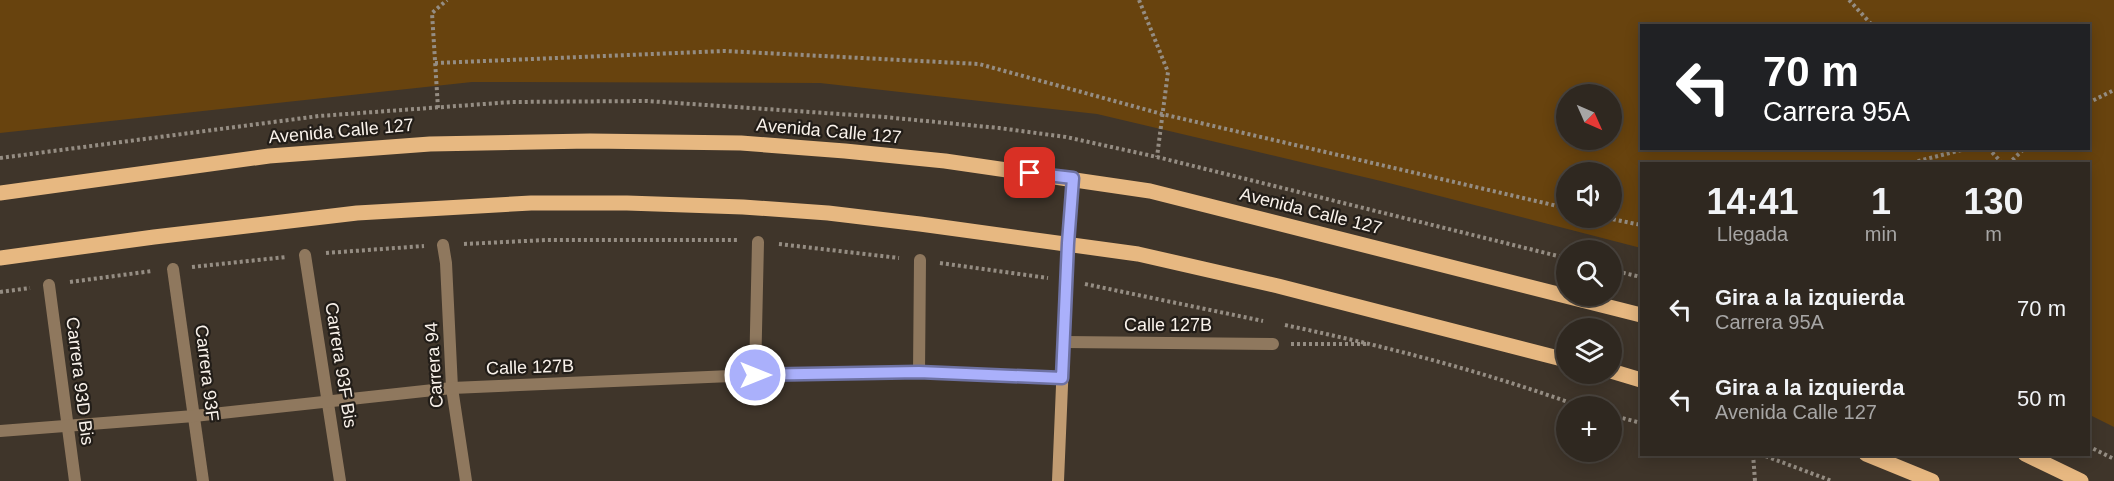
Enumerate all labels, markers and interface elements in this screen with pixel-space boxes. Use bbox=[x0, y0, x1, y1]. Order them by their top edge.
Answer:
icon: left bbox=[1664, 48, 1742, 126]
text: 70 m bbox=[1763, 48, 1859, 95]
north arrow bbox=[1556, 84, 1622, 150]
map controls bbox=[1556, 84, 1622, 462]
text: Carrera 95A bbox=[1763, 97, 1910, 127]
street label: Avenida Calle 127 bbox=[268, 115, 414, 147]
street label: Avenida Calle 127 bbox=[756, 115, 902, 147]
pin bbox=[1004, 147, 1055, 198]
icon: arrive bbox=[1013, 156, 1046, 189]
button: sound bbox=[1556, 162, 1622, 228]
text: 14:41 bbox=[1706, 181, 1798, 222]
text: 1 bbox=[1871, 181, 1891, 222]
text: 130 bbox=[1963, 181, 2024, 222]
street label: Avenida Calle 127 bbox=[1238, 184, 1384, 238]
text: Llegada bbox=[1717, 223, 1788, 245]
text: min bbox=[1865, 223, 1897, 245]
text: m bbox=[1985, 223, 2002, 245]
button: search bbox=[1556, 240, 1622, 306]
text: Gira a la izquierda bbox=[1715, 285, 1905, 310]
icon: left bbox=[1664, 293, 1697, 326]
text: 70 m bbox=[2017, 296, 2066, 321]
street label: Carrera 93F Bis bbox=[321, 301, 361, 429]
text: Carrera 95A bbox=[1715, 311, 1824, 333]
street label: Calle 127B bbox=[1124, 315, 1212, 335]
street label: Carrera 93D Bis bbox=[62, 316, 98, 446]
button: layers bbox=[1556, 318, 1622, 384]
street label: Carrera 94 bbox=[421, 321, 447, 409]
street label: Carrera 93F bbox=[191, 324, 223, 422]
position arrow bbox=[723, 343, 787, 407]
street label: Calle 127B bbox=[486, 355, 574, 379]
text: Gira a la izquierda bbox=[1715, 375, 1905, 400]
icon: left bbox=[1664, 383, 1697, 416]
text: 50 m bbox=[2017, 386, 2066, 411]
button: + bbox=[1556, 396, 1622, 462]
text: Avenida Calle 127 bbox=[1715, 401, 1877, 423]

